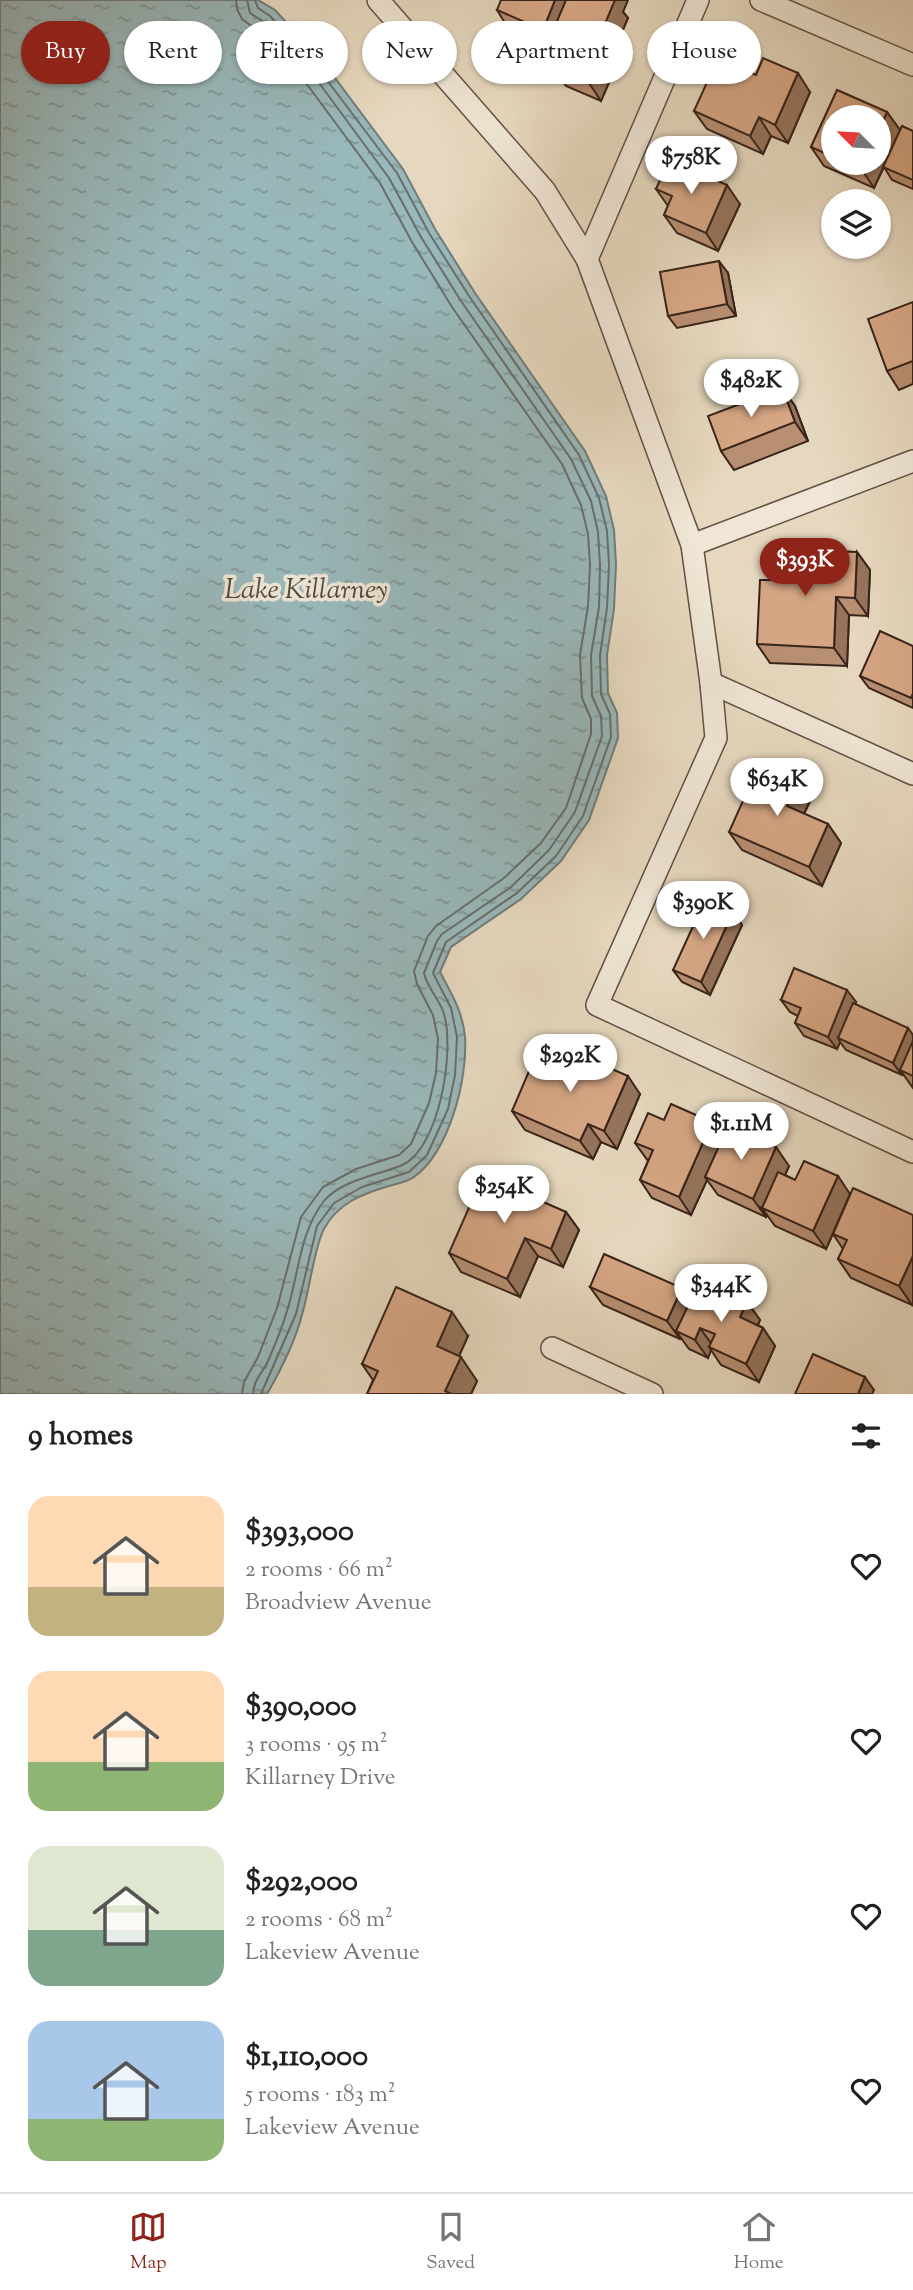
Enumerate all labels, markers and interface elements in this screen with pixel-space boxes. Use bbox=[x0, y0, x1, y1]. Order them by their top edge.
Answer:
chip: Buy bbox=[21, 21, 110, 84]
chip: Rent bbox=[124, 21, 222, 84]
chip: Filters bbox=[236, 21, 348, 84]
chip: New bbox=[362, 21, 457, 84]
chip: Apartment bbox=[471, 21, 633, 84]
chip: House bbox=[647, 21, 761, 84]
north arrow bbox=[821, 105, 891, 175]
map controls bbox=[821, 105, 891, 259]
pin: $758K bbox=[642, 136, 740, 196]
text: $758K bbox=[661, 142, 721, 175]
button: layers bbox=[821, 189, 891, 259]
pin: $482K bbox=[702, 360, 800, 419]
text: $482K bbox=[720, 365, 782, 398]
pin: $393K bbox=[756, 538, 854, 598]
text: $393K bbox=[776, 544, 834, 577]
water label: Lake Killarney bbox=[224, 571, 388, 611]
pin: $634K bbox=[728, 758, 826, 818]
text: $634K bbox=[746, 764, 808, 797]
pin: $390K bbox=[654, 881, 752, 941]
text: $390K bbox=[672, 887, 734, 920]
pin: $292K bbox=[521, 1034, 619, 1094]
text: $292K bbox=[539, 1040, 601, 1073]
pin: $1.11M bbox=[684, 1102, 798, 1162]
text: $1.11M bbox=[710, 1108, 772, 1141]
pin: $254K bbox=[455, 1166, 553, 1225]
text: $254K bbox=[474, 1171, 534, 1204]
pin: $344K bbox=[672, 1264, 770, 1324]
text: $344K bbox=[690, 1270, 752, 1303]
text: 9 homes bbox=[28, 1415, 133, 1458]
icon: filters bbox=[847, 1417, 885, 1455]
text: $393,000 bbox=[245, 1511, 354, 1554]
icon: home bbox=[84, 1524, 168, 1608]
icon: heart bbox=[847, 1547, 885, 1585]
text: 2 rooms · 66 m² bbox=[245, 1554, 393, 1587]
text: Broadview Avenue bbox=[245, 1587, 432, 1620]
text: $390,000 bbox=[245, 1686, 357, 1729]
icon: home bbox=[84, 1699, 168, 1783]
icon: heart bbox=[847, 1722, 885, 1760]
text: 3 rooms · 95 m² bbox=[245, 1729, 388, 1762]
text: Killarney Drive bbox=[245, 1762, 395, 1795]
text: $292,000 bbox=[245, 1861, 358, 1904]
icon: home bbox=[84, 1874, 168, 1958]
icon: heart bbox=[847, 1897, 885, 1935]
text: 2 rooms · 68 m² bbox=[245, 1904, 393, 1937]
text: Lakeview Avenue bbox=[245, 1937, 420, 1970]
text: $1,110,000 bbox=[245, 2036, 368, 2079]
icon: home bbox=[84, 2049, 168, 2133]
icon: heart bbox=[847, 2072, 885, 2110]
text: 5 rooms · 183 m² bbox=[245, 2079, 396, 2112]
text: Lakeview Avenue bbox=[245, 2112, 420, 2145]
tab: Map bbox=[129, 2208, 167, 2277]
tab: Saved bbox=[426, 2208, 475, 2277]
tab: Home bbox=[734, 2208, 784, 2277]

